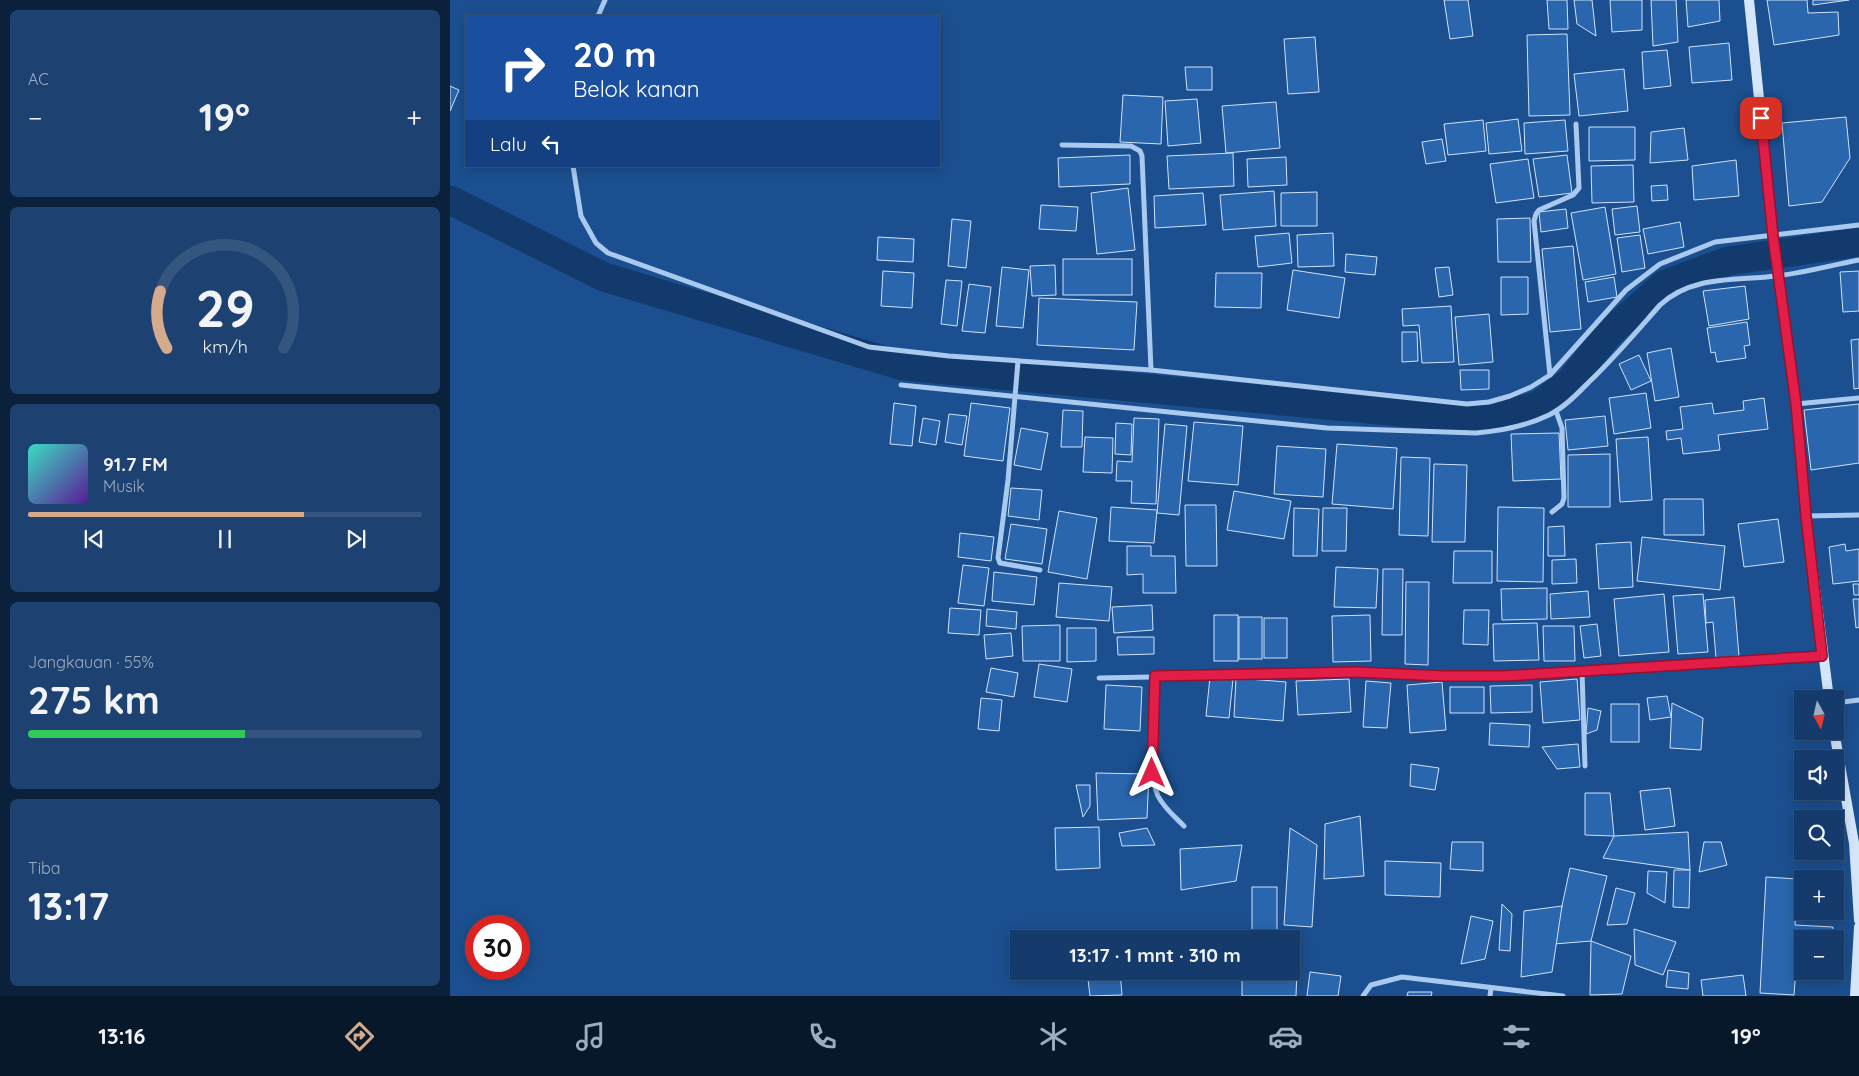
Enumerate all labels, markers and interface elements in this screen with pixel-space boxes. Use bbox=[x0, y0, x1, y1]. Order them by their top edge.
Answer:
text: 20 m bbox=[573, 32, 656, 76]
icon: right bbox=[490, 35, 555, 100]
text: AC bbox=[28, 69, 49, 89]
text: Belok kanan bbox=[573, 75, 699, 103]
text: 19° bbox=[199, 93, 250, 141]
pin bbox=[1740, 97, 1782, 139]
text: − bbox=[28, 100, 43, 135]
text: + bbox=[406, 100, 422, 135]
icon: arrive bbox=[1747, 104, 1775, 132]
icon: left bbox=[537, 130, 565, 158]
text: Lalu bbox=[490, 132, 527, 156]
text: 29 bbox=[195, 275, 255, 340]
text: km/h bbox=[202, 335, 248, 357]
text: 91.7 FM bbox=[103, 452, 168, 476]
text: Musik bbox=[103, 476, 145, 496]
icon: previous bbox=[80, 525, 108, 553]
icon: pause bbox=[211, 525, 239, 553]
icon: next bbox=[342, 525, 370, 553]
text: Jangkauan · 55% bbox=[28, 652, 154, 672]
text: 275 km bbox=[28, 676, 160, 724]
north arrow bbox=[1794, 690, 1844, 740]
map controls bbox=[1794, 690, 1844, 980]
position arrow bbox=[1125, 746, 1177, 798]
button: sound bbox=[1794, 750, 1844, 800]
button: search bbox=[1794, 810, 1844, 860]
text: Tiba bbox=[28, 858, 60, 878]
button: + bbox=[1794, 870, 1844, 920]
text: 13:17 bbox=[28, 882, 109, 930]
speed limit sign: 30 bbox=[465, 915, 530, 980]
button: − bbox=[1794, 930, 1844, 980]
text: 13:17 · 1 mnt · 310 m bbox=[1069, 943, 1241, 967]
icon: directions bbox=[342, 1019, 377, 1054]
icon: music bbox=[573, 1019, 608, 1054]
icon: phone bbox=[805, 1019, 840, 1054]
icon: climate bbox=[1036, 1019, 1071, 1054]
icon: car bbox=[1268, 1019, 1303, 1054]
icon: filters bbox=[1499, 1019, 1534, 1054]
text: 13:16 bbox=[98, 1022, 145, 1050]
text: 19° bbox=[1731, 1022, 1761, 1050]

